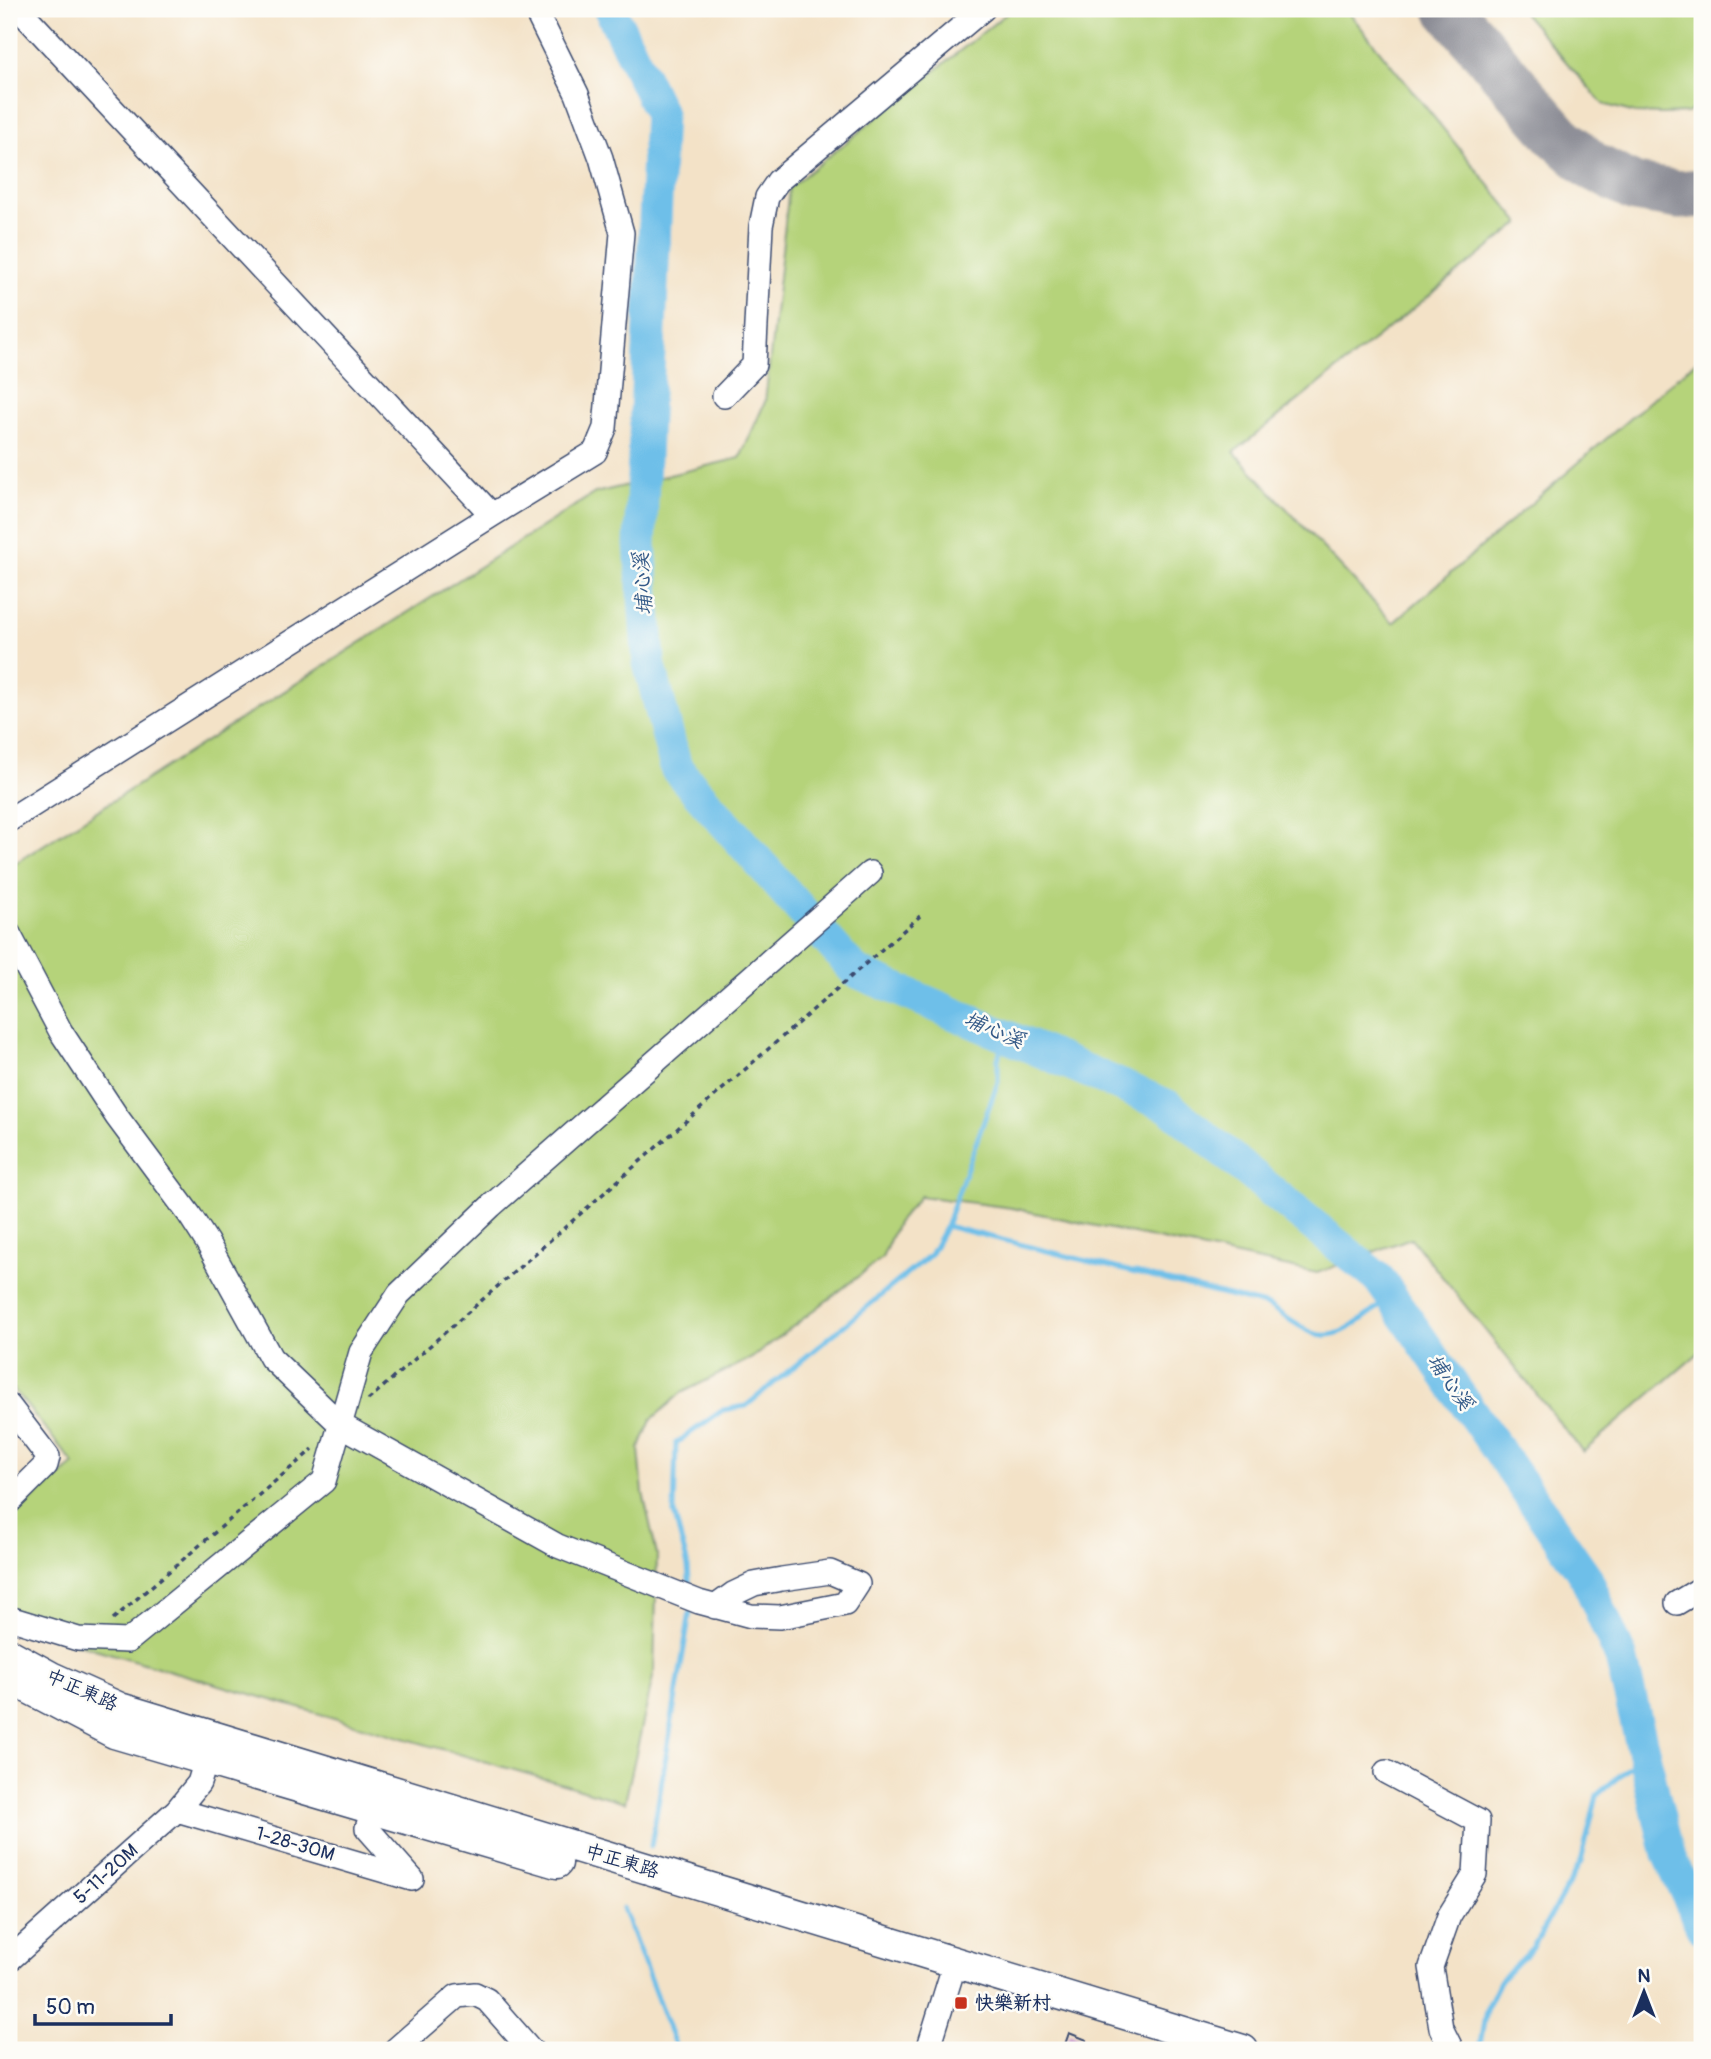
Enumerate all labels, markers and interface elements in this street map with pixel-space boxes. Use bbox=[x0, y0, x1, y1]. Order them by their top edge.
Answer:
water label: 埔心溪 bbox=[627, 551, 659, 616]
water label: 埔心溪 bbox=[960, 1005, 1029, 1055]
water label: 埔心溪 bbox=[1421, 1348, 1480, 1416]
street label: 中正東路 bbox=[42, 1664, 122, 1716]
street label: 1-28-30M bbox=[253, 1821, 337, 1867]
street label: 中正東路 bbox=[582, 1838, 662, 1884]
street label: 5-11-20M bbox=[69, 1839, 143, 1909]
north arrow bbox=[1610, 1958, 1680, 2028]
text: N bbox=[1638, 1964, 1651, 1988]
scale bar bbox=[35, 1982, 172, 2026]
place label: 快樂新村 bbox=[975, 1991, 1051, 2015]
text: 50 m bbox=[46, 1994, 95, 2021]
marker: 快樂新村 bbox=[953, 1995, 969, 2011]

